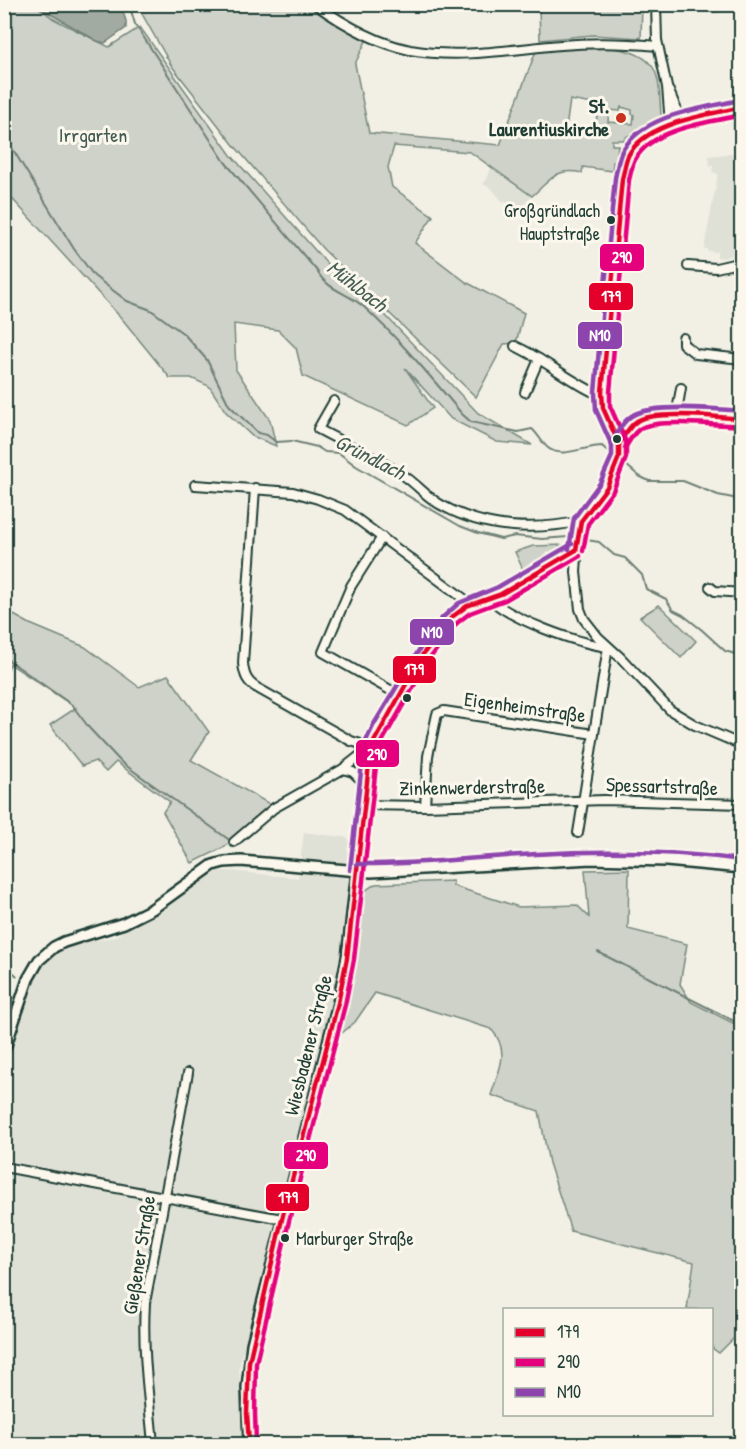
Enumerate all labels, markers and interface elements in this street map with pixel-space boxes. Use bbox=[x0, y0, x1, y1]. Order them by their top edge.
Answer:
place label: St. Laurentiuskirche bbox=[489, 92, 609, 142]
marker: St. Laurentiuskirche bbox=[614, 111, 628, 125]
park label: Irrgarten bbox=[59, 121, 127, 148]
place label: Großgründlach Hauptstraße bbox=[504, 198, 600, 246]
marker: Großgründlach Hauptstraße bbox=[605, 214, 617, 226]
line badge: 290 bbox=[599, 243, 645, 272]
text: 290 bbox=[612, 246, 632, 268]
water label: Mühlbach bbox=[321, 253, 394, 319]
line badge: 179 bbox=[588, 282, 634, 311]
text: 179 bbox=[601, 285, 621, 307]
line badge: N10 bbox=[577, 321, 623, 350]
text: N10 bbox=[589, 324, 611, 346]
water label: Gründlach bbox=[330, 427, 411, 487]
unlabelled marker bbox=[611, 433, 623, 445]
line badge: N10 bbox=[409, 618, 455, 646]
text: N10 bbox=[421, 621, 443, 643]
line badge: 179 bbox=[392, 655, 437, 684]
text: 179 bbox=[404, 658, 424, 680]
street label: Eigenheimstraße bbox=[463, 685, 588, 728]
unlabelled marker bbox=[401, 692, 413, 704]
line badge: 290 bbox=[355, 739, 400, 768]
text: 290 bbox=[367, 743, 387, 765]
street label: Spessartstraße bbox=[605, 770, 719, 801]
street label: Zinkenwerderstraße bbox=[399, 772, 545, 801]
street label: Wiesbadener Straße bbox=[277, 972, 338, 1118]
line badge: 290 bbox=[283, 1141, 329, 1170]
text: 290 bbox=[296, 1144, 316, 1166]
line badge: 179 bbox=[265, 1183, 310, 1212]
text: 179 bbox=[278, 1186, 298, 1208]
street label: Gießener Straße bbox=[116, 1194, 161, 1316]
place label: Marburger Straße bbox=[296, 1226, 414, 1251]
marker: Marburger Straße bbox=[279, 1232, 291, 1244]
legend bbox=[503, 1308, 713, 1416]
text: 179 bbox=[557, 1319, 579, 1344]
text: 290 bbox=[557, 1349, 580, 1374]
text: N10 bbox=[557, 1379, 581, 1404]

